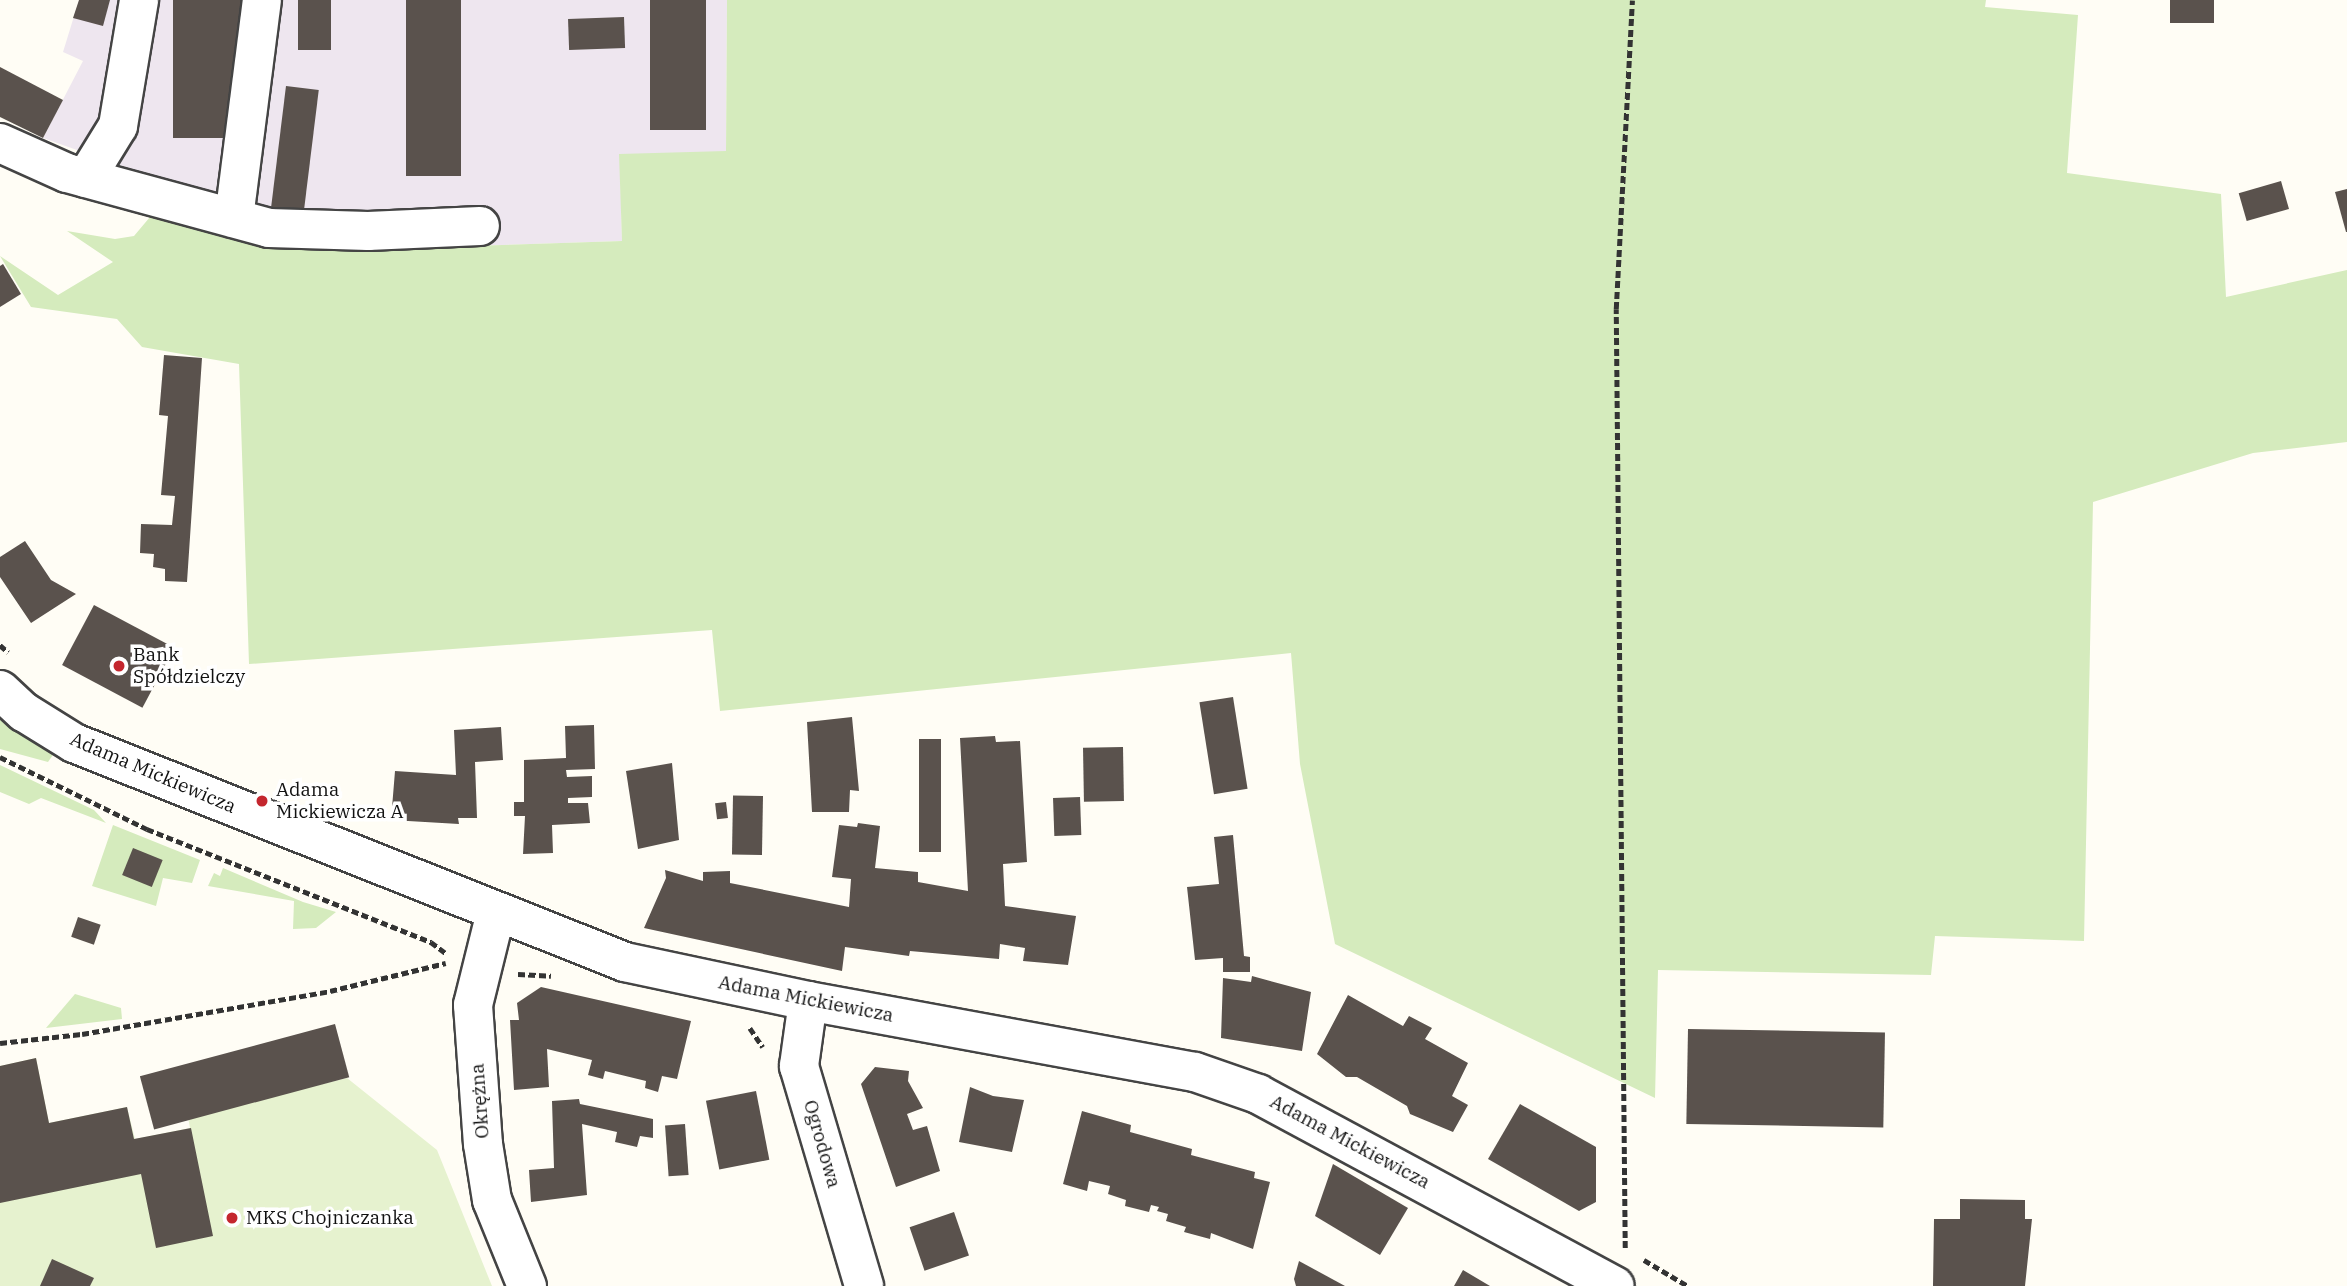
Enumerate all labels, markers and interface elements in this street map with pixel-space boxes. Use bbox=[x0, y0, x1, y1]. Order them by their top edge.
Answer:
place label: Bank Spółdzielczy bbox=[133, 644, 245, 688]
marker: Bank Spółdzielczy bbox=[111, 658, 127, 674]
street label: Adama Mickiewicza bbox=[67, 728, 239, 818]
place label: Adama Mickiewicza A bbox=[276, 779, 404, 823]
marker: Adama Mickiewicza A bbox=[254, 793, 270, 809]
street label: Adama Mickiewicza bbox=[716, 971, 896, 1027]
street label: Okrężna bbox=[466, 1063, 494, 1139]
street label: Adama Mickiewicza bbox=[1266, 1090, 1434, 1194]
street label: Ogrodowa bbox=[799, 1097, 845, 1191]
place label: MKS Chojniczanka bbox=[246, 1207, 414, 1229]
marker: MKS Chojniczanka bbox=[224, 1210, 240, 1226]

